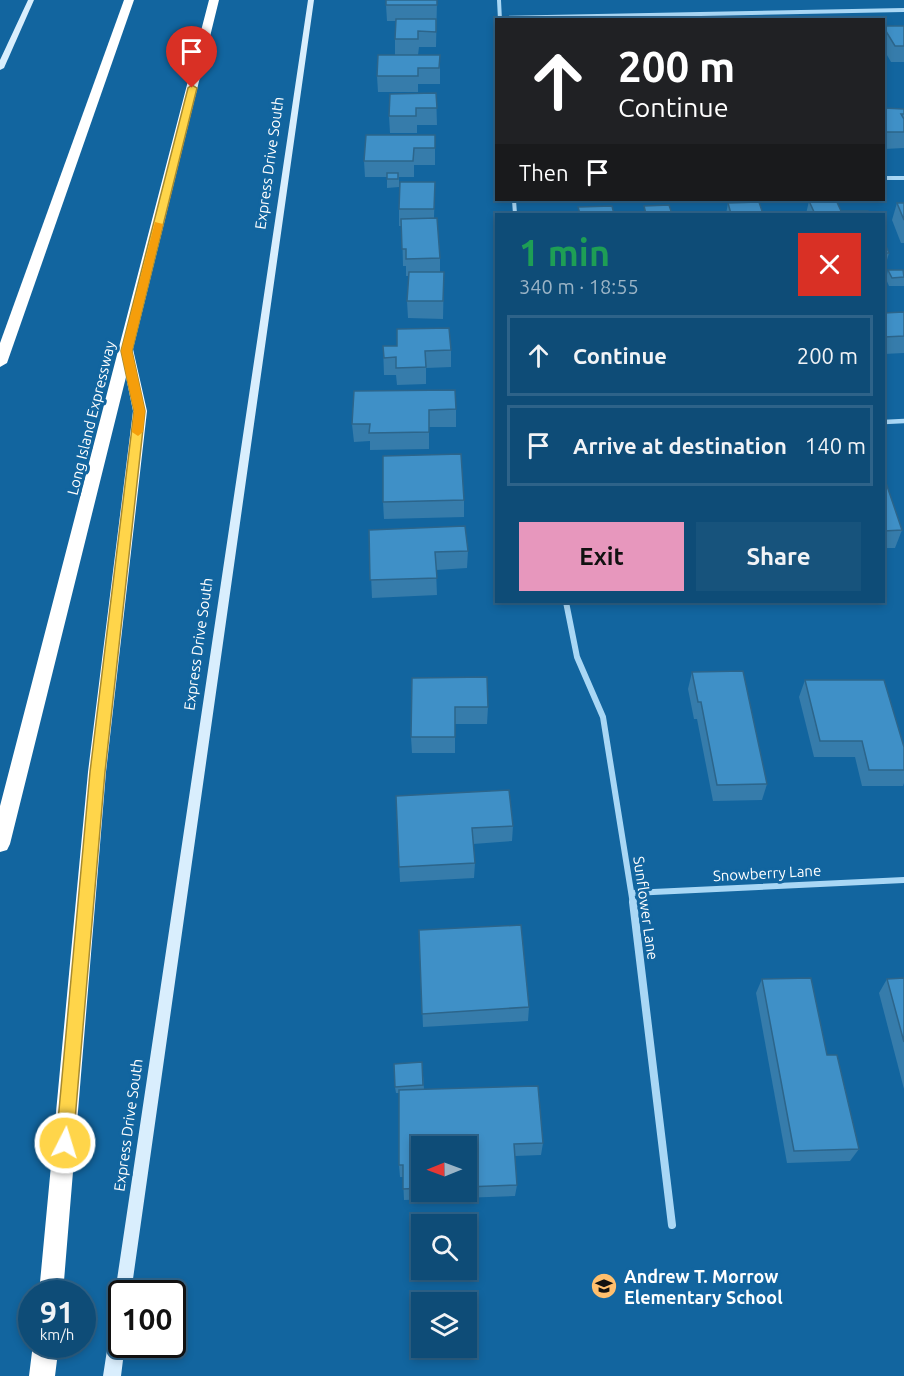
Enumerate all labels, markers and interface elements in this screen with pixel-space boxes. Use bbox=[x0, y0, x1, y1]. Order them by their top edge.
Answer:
pin bbox=[166, 26, 217, 88]
icon: arrive bbox=[175, 35, 208, 68]
icon: ahead bbox=[519, 42, 597, 120]
text: 200 m bbox=[618, 43, 735, 90]
text: Continue bbox=[618, 92, 729, 122]
street label: Express Drive South bbox=[251, 96, 287, 230]
icon: arrive bbox=[581, 156, 614, 189]
text: Then bbox=[519, 160, 569, 185]
text: 1 min bbox=[519, 232, 610, 273]
button: close bbox=[798, 233, 861, 296]
text: 340 m · 18:55 bbox=[519, 275, 639, 298]
street label: Long Island Expressway bbox=[64, 339, 118, 497]
icon: ahead bbox=[522, 339, 555, 372]
text: Continue bbox=[573, 343, 667, 368]
text: 200 m bbox=[797, 343, 858, 368]
icon: arrive bbox=[522, 429, 555, 462]
text: Arrive at destination bbox=[573, 433, 787, 458]
text: 140 m bbox=[805, 433, 866, 458]
button: Exit bbox=[519, 522, 684, 591]
button: Share bbox=[696, 522, 861, 591]
street label: Express Drive South bbox=[180, 577, 216, 711]
street label: Sunflower Lane bbox=[630, 855, 662, 961]
street label: Snowberry Lane bbox=[712, 862, 822, 884]
street label: Express Drive South bbox=[110, 1058, 146, 1192]
position arrow bbox=[33, 1111, 97, 1175]
north arrow bbox=[411, 1136, 477, 1202]
map controls bbox=[411, 1136, 477, 1358]
button: search bbox=[411, 1214, 477, 1280]
place label: Andrew T. Morrow Elementary School bbox=[624, 1266, 783, 1307]
school or university icon: Andrew T. Morrow Elementary School bbox=[589, 1271, 619, 1301]
speed limit sign: 100 bbox=[108, 1280, 186, 1358]
button: layers bbox=[411, 1292, 477, 1358]
text: 91 bbox=[40, 1295, 74, 1329]
text: km/h bbox=[40, 1326, 74, 1343]

